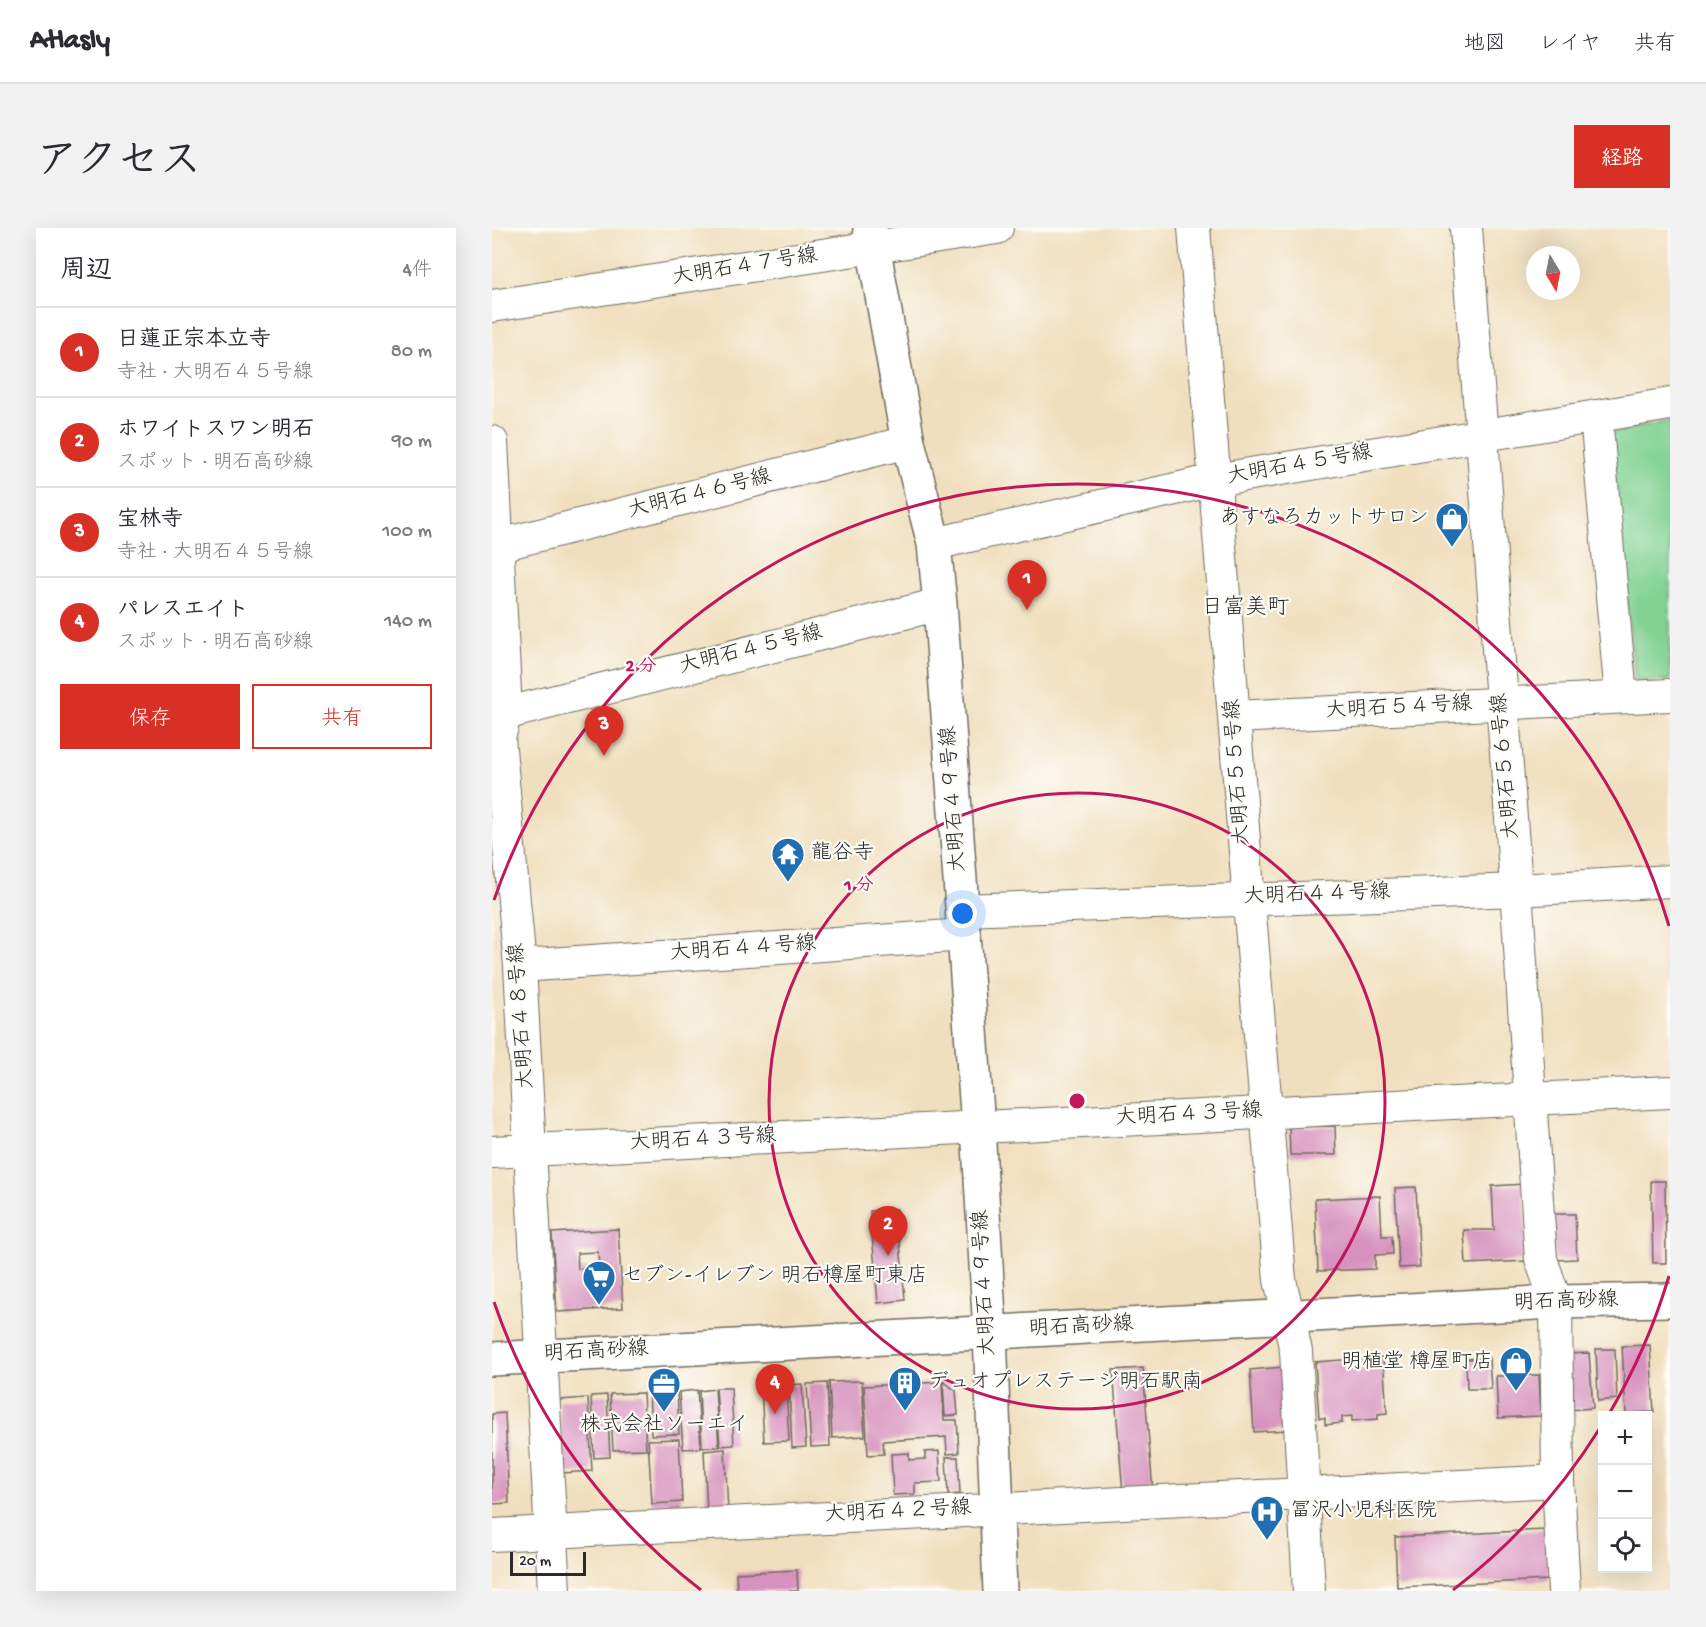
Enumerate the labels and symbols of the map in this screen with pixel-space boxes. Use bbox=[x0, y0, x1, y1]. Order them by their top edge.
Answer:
street label: 大明石４７号線 bbox=[670, 243, 820, 292]
north arrow bbox=[1526, 246, 1580, 300]
street label: 大明石４５号線 bbox=[1225, 440, 1375, 491]
street label: 大明石４６号線 bbox=[625, 464, 774, 525]
shop icon: あすなろカットサロン bbox=[1434, 501, 1470, 548]
place label: あすなろカットサロン bbox=[1219, 506, 1429, 532]
pin: 1 bbox=[1008, 560, 1046, 610]
district label: 日富美町 bbox=[1201, 595, 1289, 622]
street label: 大明石４５号線 bbox=[676, 620, 825, 681]
text: 2 分 bbox=[625, 656, 657, 678]
street label: 大明石５４号線 bbox=[1325, 692, 1473, 725]
street label: 大明石５６号線 bbox=[1487, 692, 1526, 840]
street label: 大明石５５号線 bbox=[1220, 698, 1257, 846]
pin: 3 bbox=[584, 706, 624, 756]
street label: 大明石４９号線 bbox=[936, 725, 973, 873]
temple icon: 龍谷寺 bbox=[770, 836, 806, 883]
place label: 龍谷寺 bbox=[811, 841, 874, 867]
text: 1 分 bbox=[843, 875, 874, 897]
street label: 大明石４４号線 bbox=[1243, 880, 1391, 911]
your location bbox=[948, 899, 977, 928]
street label: 大明石４４号線 bbox=[669, 931, 817, 968]
street label: 大明石４８号線 bbox=[504, 942, 541, 1090]
centre of rings bbox=[1067, 1091, 1087, 1111]
street label: 大明石４３号線 bbox=[1115, 1099, 1263, 1132]
street label: 大明石４３号線 bbox=[629, 1124, 777, 1157]
pin: 2 bbox=[868, 1206, 908, 1256]
street label: 大明石４９号線 bbox=[969, 1209, 1002, 1357]
supermarket icon: セブン-イレブン 明石樽屋町東店 bbox=[581, 1259, 617, 1306]
place label: セブン-イレブン 明石樽屋町東店 bbox=[622, 1263, 928, 1290]
street label: 明石高砂線 bbox=[1513, 1287, 1619, 1317]
street label: 明石高砂線 bbox=[1028, 1311, 1134, 1343]
street label: 明石高砂線 bbox=[543, 1336, 649, 1368]
shop icon: 明植堂 樽屋町店 bbox=[1498, 1345, 1534, 1392]
place label: 明植堂 樽屋町店 bbox=[1341, 1349, 1493, 1376]
pin: 4 bbox=[756, 1364, 794, 1414]
building icon: デュオプレステージ明石駅南 bbox=[887, 1365, 923, 1412]
office icon: 株式会社ソーエイ bbox=[646, 1366, 682, 1413]
place label: デュオプレステージ明石駅南 bbox=[928, 1369, 1203, 1396]
place label: 株式会社ソーエイ bbox=[580, 1412, 748, 1439]
hospital icon: 冨沢小児科医院 bbox=[1249, 1494, 1285, 1541]
street label: 大明石４２号線 bbox=[824, 1496, 972, 1529]
place label: 冨沢小児科医院 bbox=[1290, 1499, 1437, 1525]
scale bar bbox=[510, 1549, 586, 1576]

